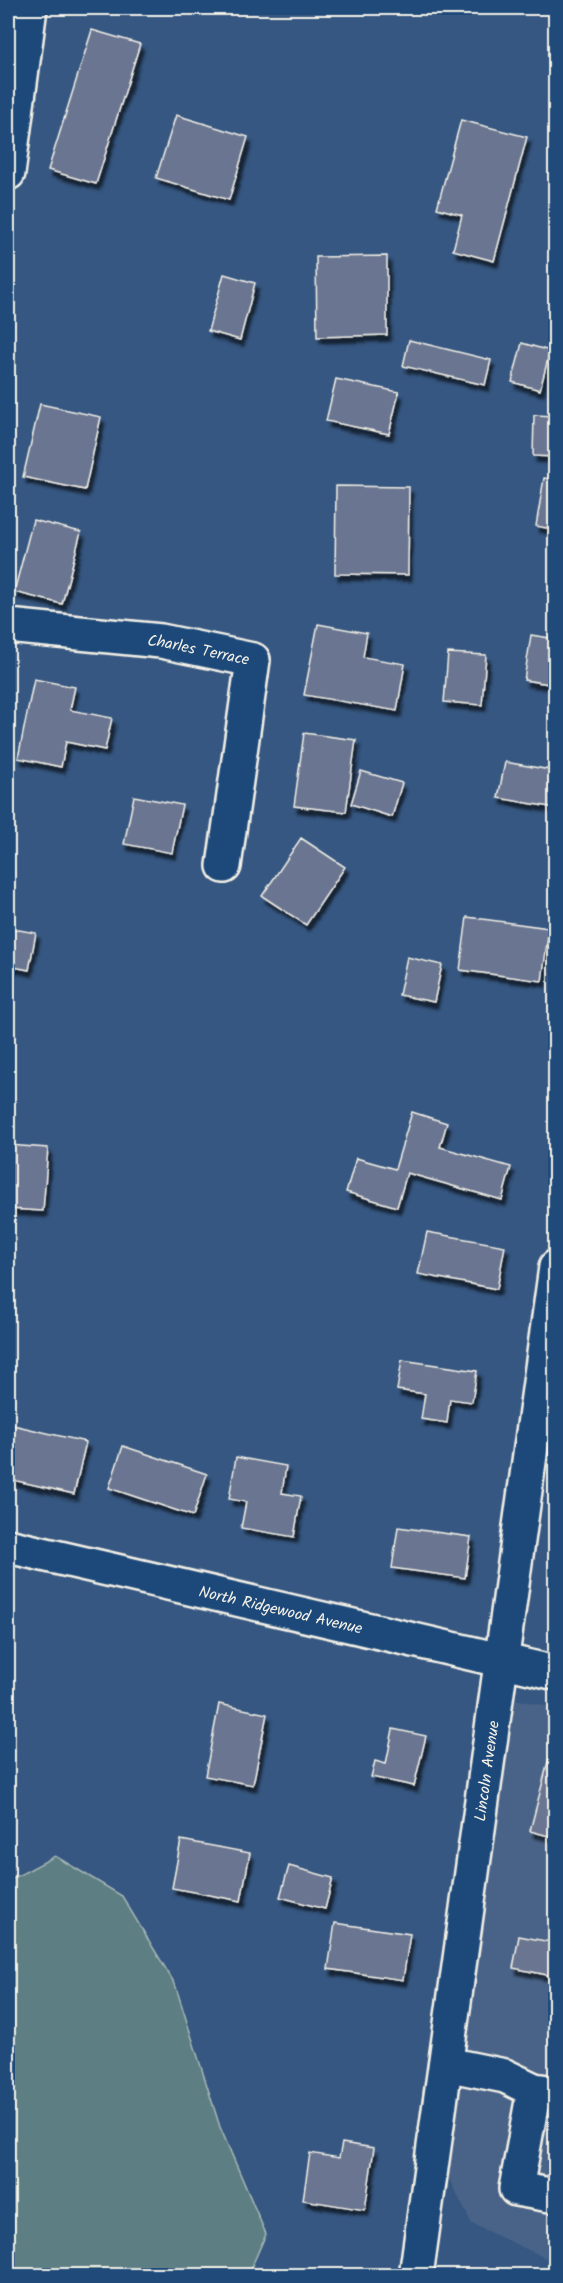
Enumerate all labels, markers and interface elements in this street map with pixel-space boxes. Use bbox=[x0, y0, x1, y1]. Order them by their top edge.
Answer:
street label: Charles Terrace bbox=[146, 629, 251, 673]
street label: North Ridgewood Avenue bbox=[196, 1580, 365, 1642]
street label: Lincoln Avenue bbox=[468, 1719, 507, 1823]

